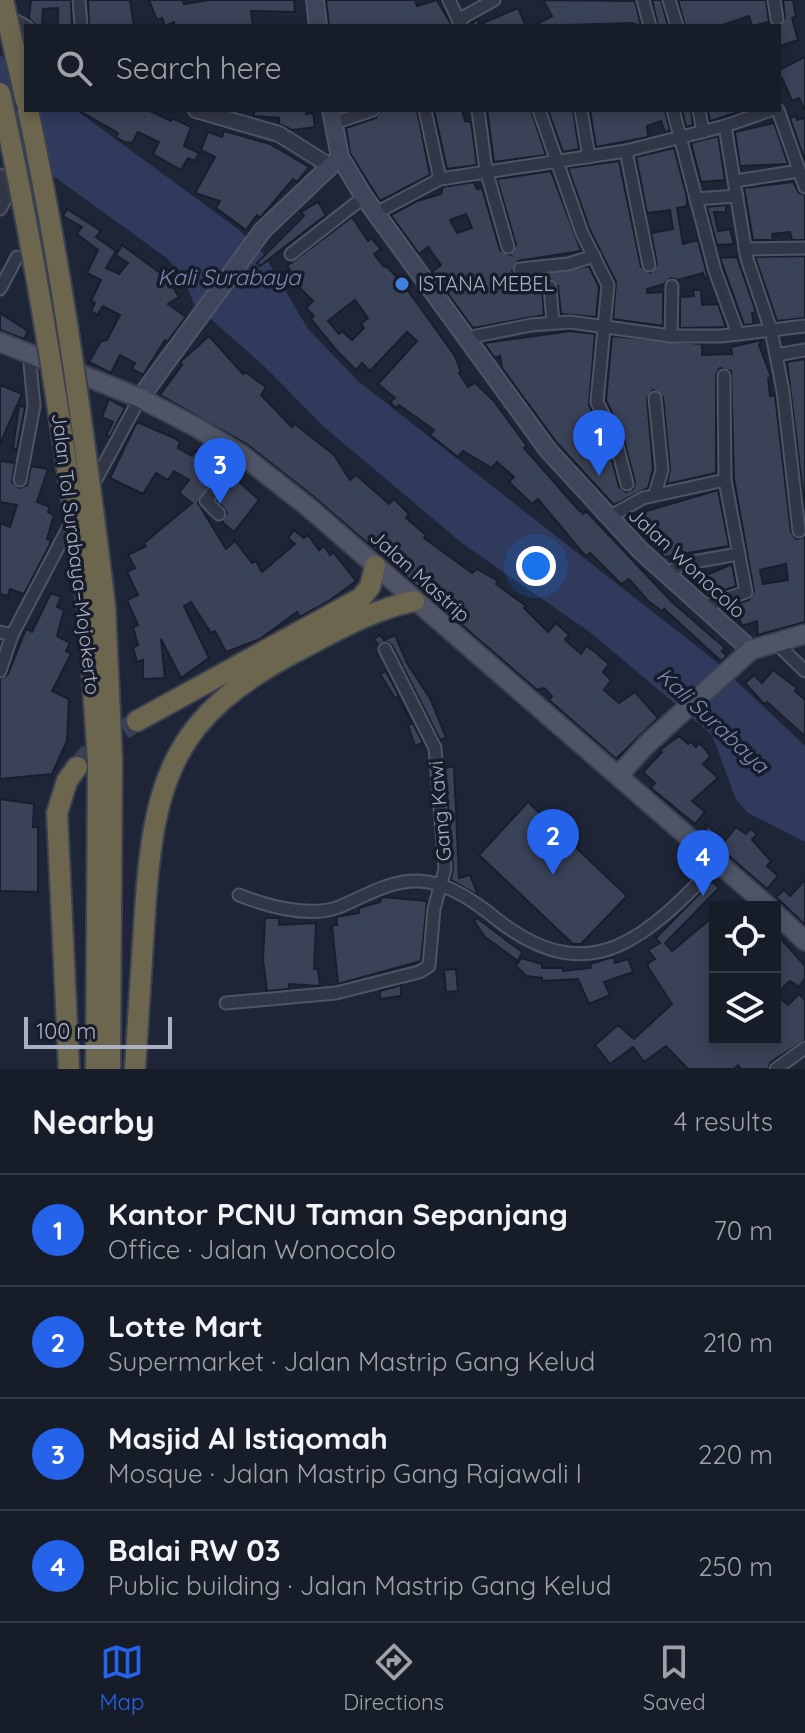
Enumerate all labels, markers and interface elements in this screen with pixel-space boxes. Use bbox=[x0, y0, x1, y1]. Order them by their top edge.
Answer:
search box bbox=[24, 24, 781, 112]
icon: search bbox=[52, 46, 96, 90]
text: Search here bbox=[116, 49, 282, 87]
water label: Kali Surabaya bbox=[158, 263, 302, 291]
place label: ISTANA MEBEL bbox=[418, 271, 554, 296]
marker: ISTANA MEBEL bbox=[393, 275, 411, 293]
pin: 1 bbox=[573, 410, 625, 476]
street label: Jalan Tol Surabaya–Mojokerto bbox=[47, 412, 106, 696]
pin: 3 bbox=[194, 438, 246, 504]
street label: Jalan Wonocolo bbox=[624, 502, 751, 623]
street label: Jalan Mastrip bbox=[365, 524, 476, 627]
your location bbox=[516, 546, 556, 586]
water label: Kali Surabaya bbox=[651, 661, 776, 780]
street label: Gang Kawi bbox=[423, 760, 456, 862]
pin: 2 bbox=[527, 809, 579, 875]
pin: 4 bbox=[677, 830, 729, 896]
map controls bbox=[709, 901, 781, 1045]
button: locate bbox=[709, 901, 781, 973]
button: layers bbox=[709, 973, 781, 1045]
scale bar bbox=[24, 1013, 172, 1049]
text: 100 m bbox=[36, 1017, 96, 1045]
text: Nearby bbox=[32, 1100, 155, 1143]
text: 4 results bbox=[674, 1105, 773, 1138]
text: Kantor PCNU Taman Sepanjang bbox=[108, 1195, 568, 1233]
text: 1 bbox=[53, 1214, 63, 1247]
text: 70 m bbox=[713, 1214, 773, 1247]
text: Office · Jalan Wonocolo bbox=[108, 1233, 396, 1266]
text: Lotte Mart bbox=[108, 1307, 263, 1345]
text: 2 bbox=[51, 1326, 65, 1359]
text: 210 m bbox=[703, 1326, 773, 1359]
text: Supermarket · Jalan Mastrip Gang Kelud bbox=[108, 1345, 595, 1378]
text: Masjid Al Istiqomah bbox=[108, 1419, 388, 1457]
text: 3 bbox=[51, 1438, 65, 1471]
text: 220 m bbox=[698, 1438, 773, 1471]
text: Mosque · Jalan Mastrip Gang Rajawali I bbox=[108, 1457, 582, 1490]
text: Balai RW 03 bbox=[108, 1531, 281, 1569]
text: 4 bbox=[50, 1550, 66, 1583]
text: 250 m bbox=[698, 1550, 773, 1583]
text: Public building · Jalan Mastrip Gang Kelud bbox=[108, 1569, 612, 1602]
tab: Map bbox=[99, 1640, 144, 1716]
tab: Directions bbox=[343, 1640, 444, 1716]
tab: Saved bbox=[643, 1640, 706, 1716]

